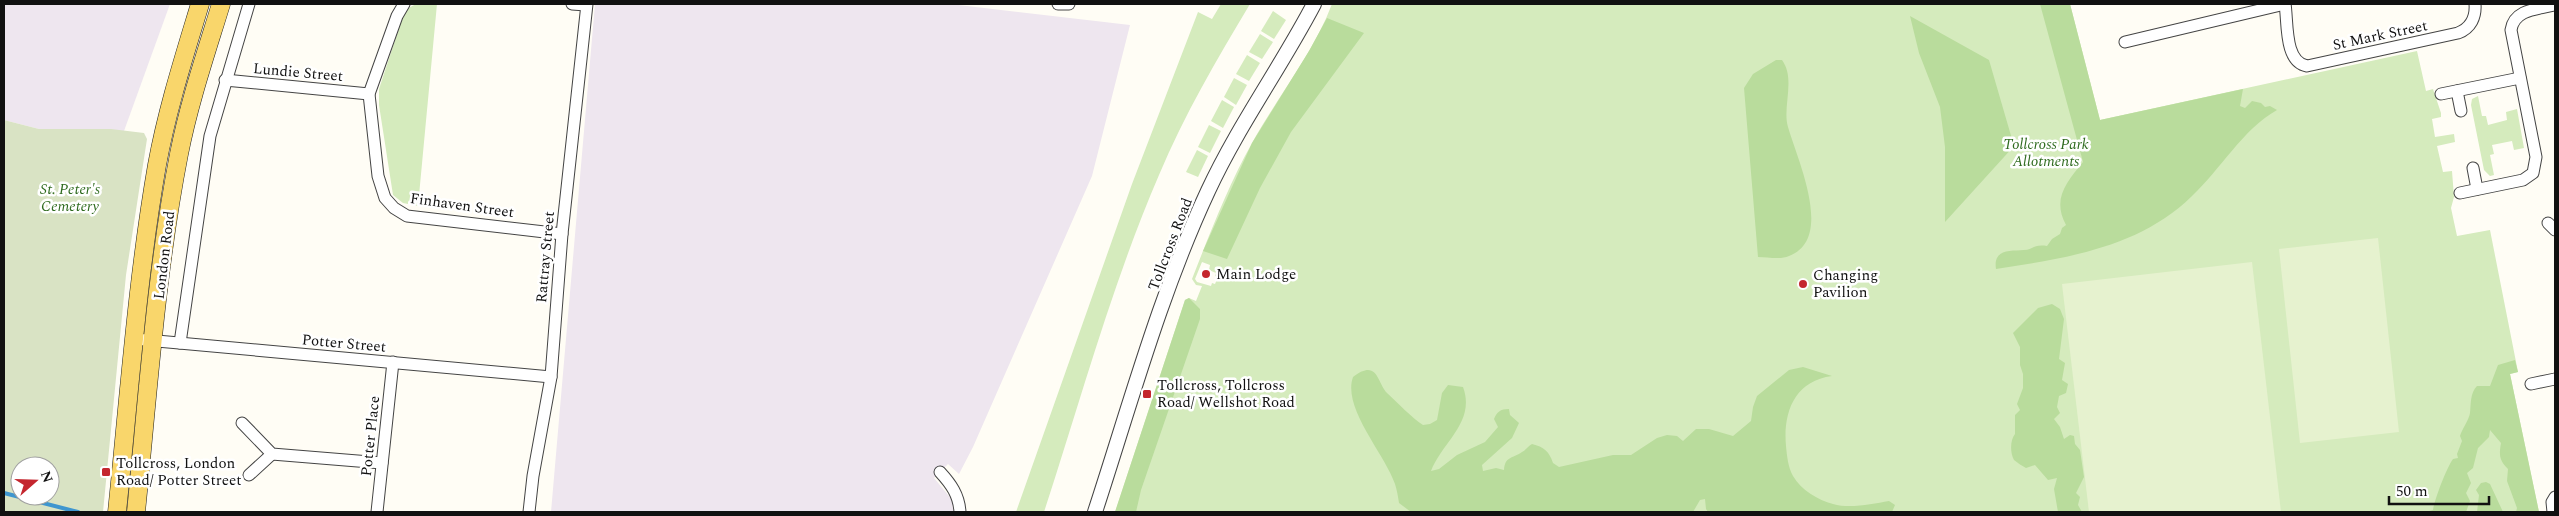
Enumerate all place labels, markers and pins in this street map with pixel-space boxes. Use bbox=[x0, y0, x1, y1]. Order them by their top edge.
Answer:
place label: Main Lodge bbox=[1216, 263, 1296, 286]
place label: Changing Pavilion bbox=[1813, 264, 1878, 304]
marker: Main Lodge bbox=[1200, 268, 1212, 280]
marker: Changing Pavilion bbox=[1797, 278, 1809, 290]
place label: Tollcross, Tollcross Road/ Wellshot Road bbox=[1157, 374, 1295, 414]
marker: Tollcross, Tollcross Road/ Wellshot Road bbox=[1141, 388, 1153, 400]
place label: Tollcross, London Road/ Potter Street bbox=[116, 452, 242, 492]
marker: Tollcross, London Road/ Potter Street bbox=[100, 466, 112, 478]

